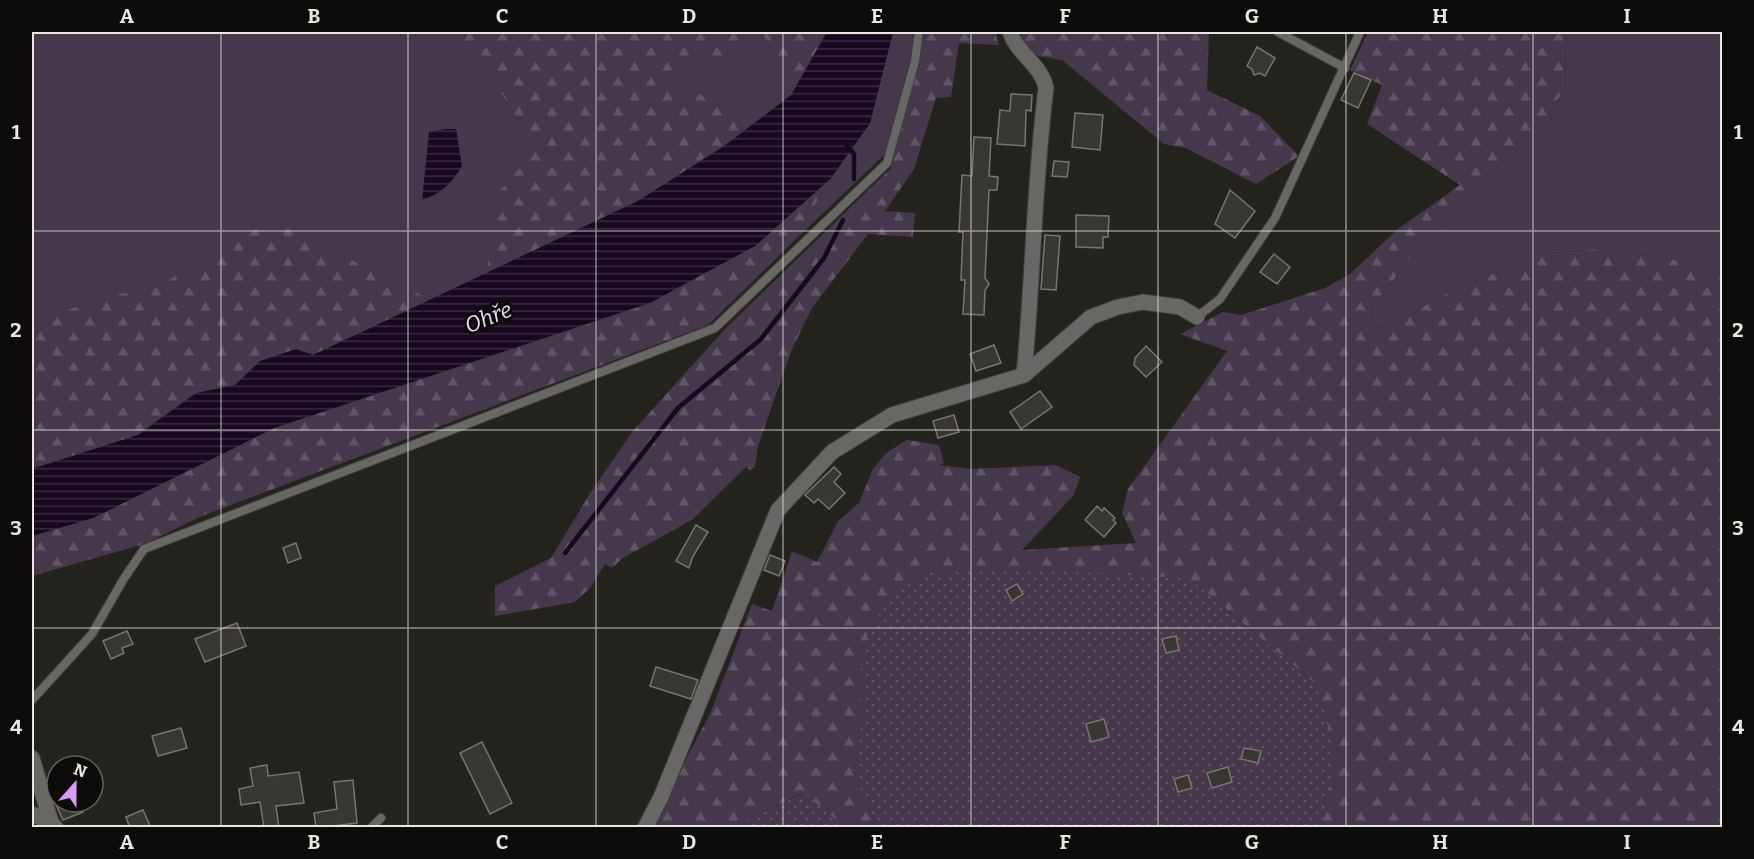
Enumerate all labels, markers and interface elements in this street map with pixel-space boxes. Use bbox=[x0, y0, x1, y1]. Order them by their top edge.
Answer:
text: A bbox=[120, 4, 135, 28]
text: B bbox=[308, 4, 321, 28]
text: C bbox=[496, 4, 508, 28]
text: D bbox=[682, 4, 696, 28]
text: E bbox=[871, 4, 883, 28]
text: F bbox=[1059, 4, 1071, 28]
text: G bbox=[1245, 4, 1259, 28]
text: H bbox=[1432, 4, 1448, 28]
text: I bbox=[1623, 4, 1631, 28]
text: 1 bbox=[12, 120, 21, 144]
text: 1 bbox=[1734, 120, 1743, 144]
water label: Ohře bbox=[461, 296, 516, 339]
text: 2 bbox=[10, 318, 22, 342]
text: 2 bbox=[1732, 318, 1744, 342]
text: 3 bbox=[10, 516, 22, 540]
text: 3 bbox=[1732, 516, 1744, 540]
text: 4 bbox=[10, 715, 22, 739]
text: 4 bbox=[1732, 715, 1744, 739]
north arrow bbox=[45, 754, 105, 814]
text: N bbox=[71, 759, 89, 782]
text: A bbox=[120, 830, 135, 854]
text: B bbox=[308, 830, 321, 854]
text: C bbox=[496, 830, 508, 854]
text: D bbox=[682, 830, 696, 854]
text: E bbox=[871, 830, 883, 854]
text: F bbox=[1059, 830, 1071, 854]
text: G bbox=[1245, 830, 1259, 854]
text: H bbox=[1432, 830, 1448, 854]
text: I bbox=[1623, 830, 1631, 854]

